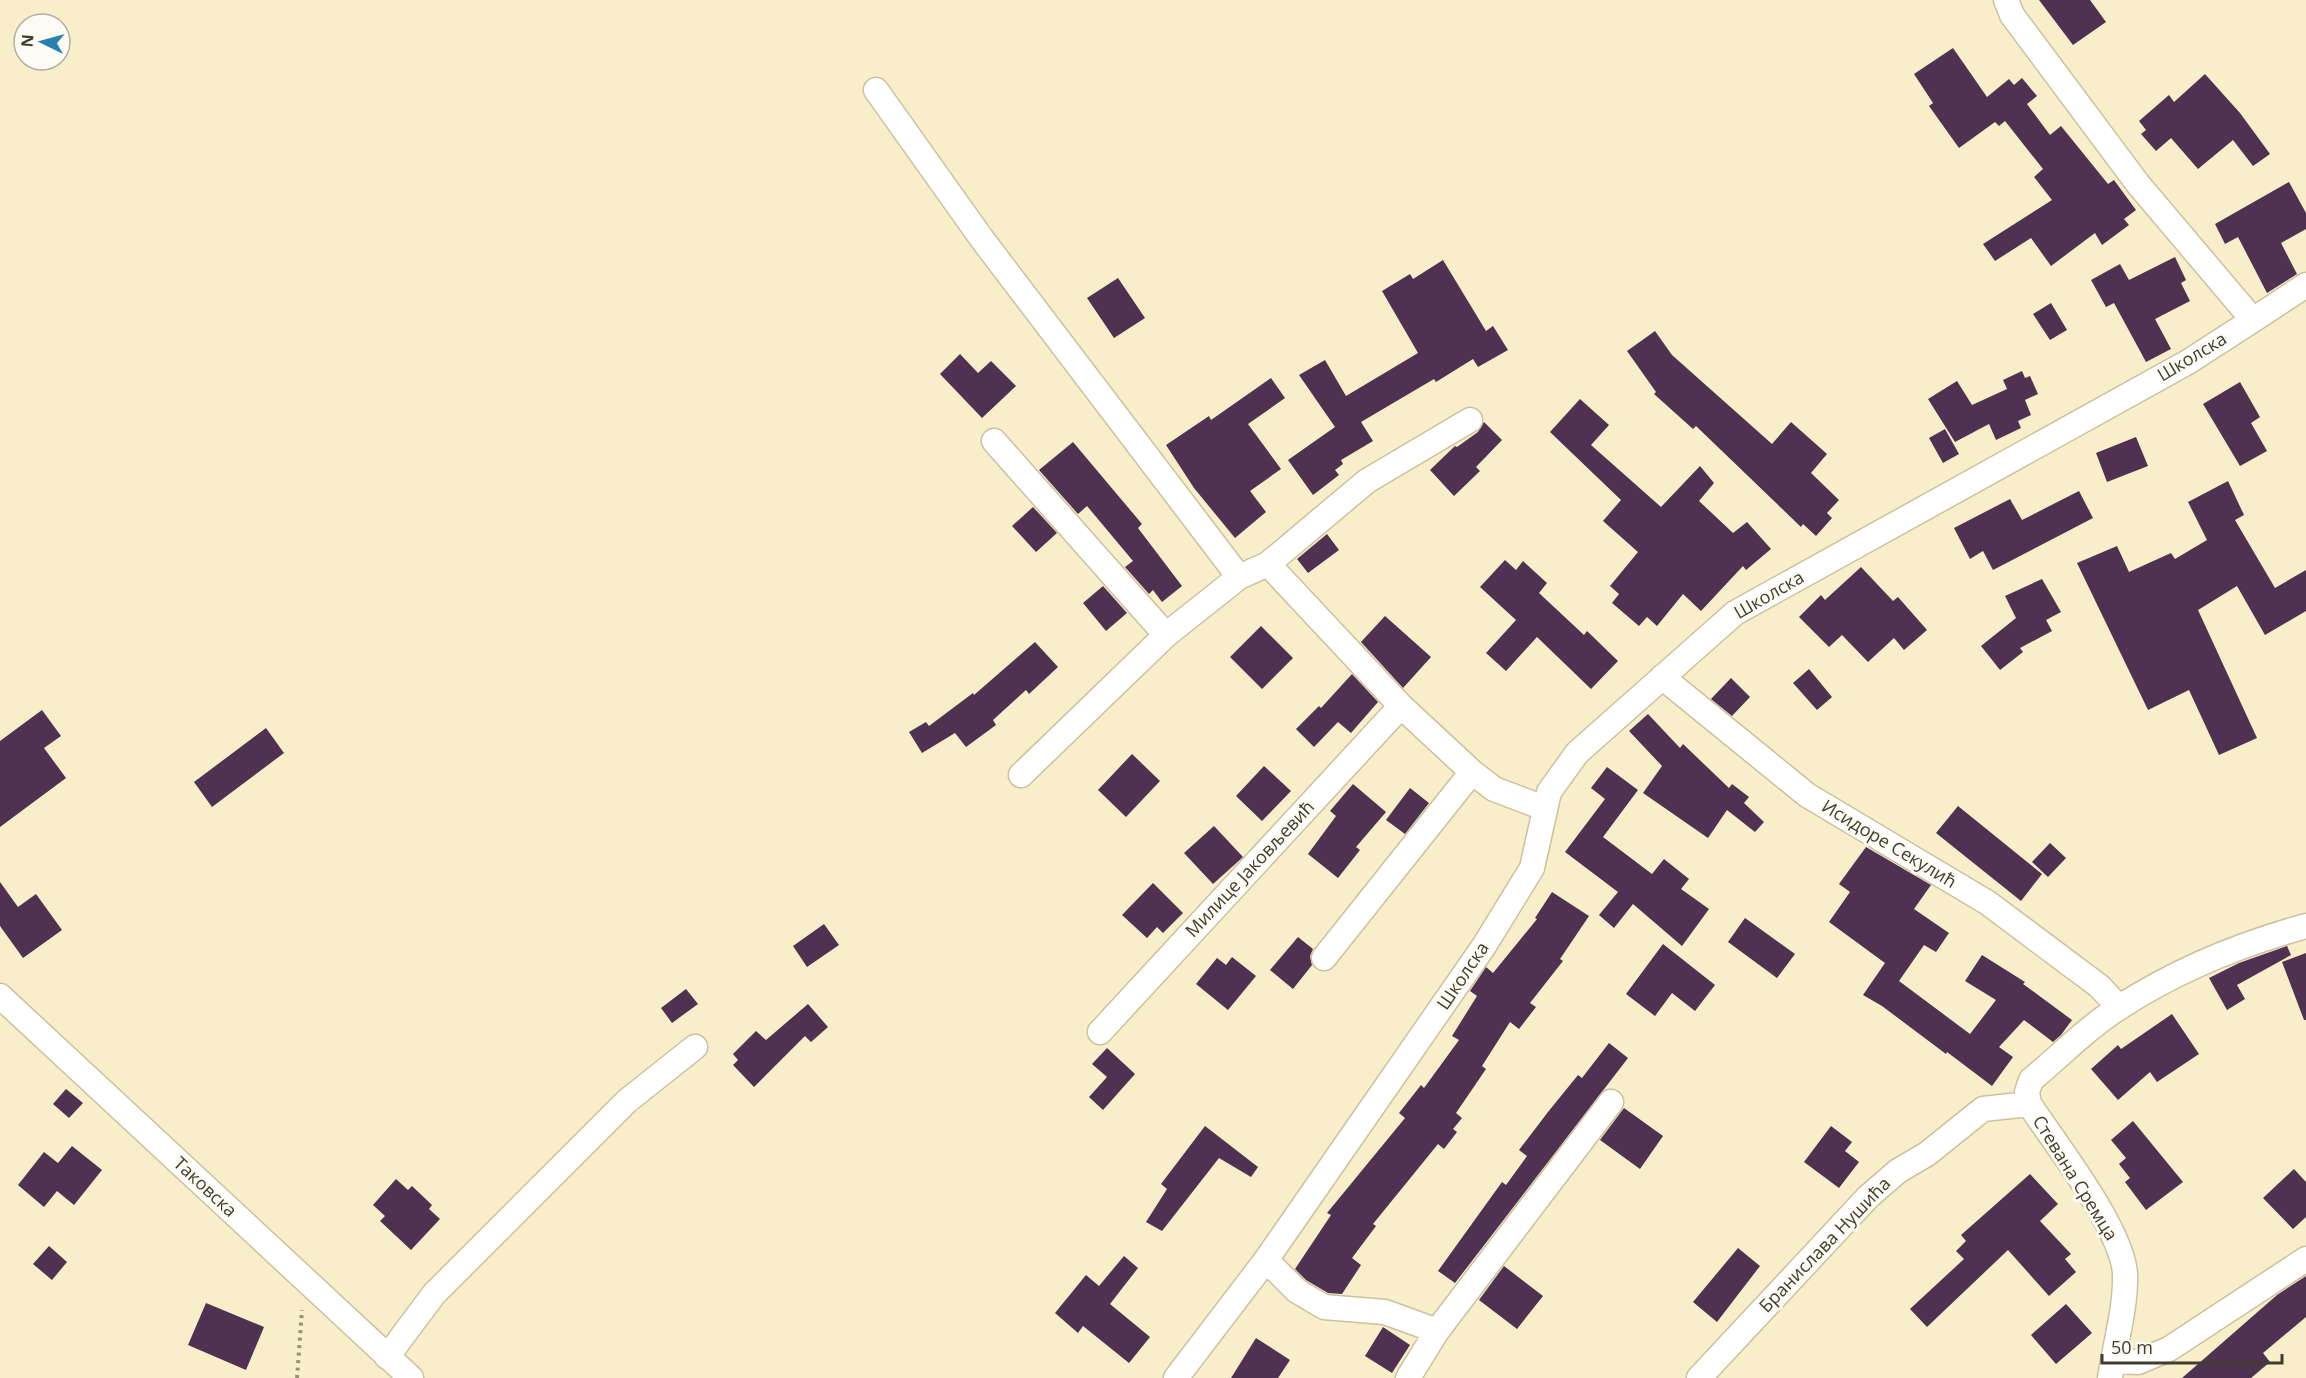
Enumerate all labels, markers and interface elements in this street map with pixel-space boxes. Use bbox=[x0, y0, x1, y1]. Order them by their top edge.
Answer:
north arrow bbox=[12, 12, 72, 72]
text: N bbox=[16, 33, 39, 48]
street label: Школска bbox=[2152, 326, 2231, 386]
street label: Школска bbox=[1729, 565, 1808, 624]
street label: Исидоре Секулић bbox=[1818, 793, 1961, 893]
street label: Милице Јаковљевић bbox=[1180, 795, 1319, 942]
street label: Школска bbox=[1431, 937, 1494, 1014]
street label: Стевана Сремца bbox=[2028, 1110, 2124, 1245]
street label: Таковска bbox=[169, 1151, 243, 1222]
street label: Бранислава Нушића bbox=[1753, 1171, 1895, 1317]
scale bar bbox=[2102, 1327, 2282, 1365]
text: 50 m bbox=[2111, 1335, 2153, 1359]

